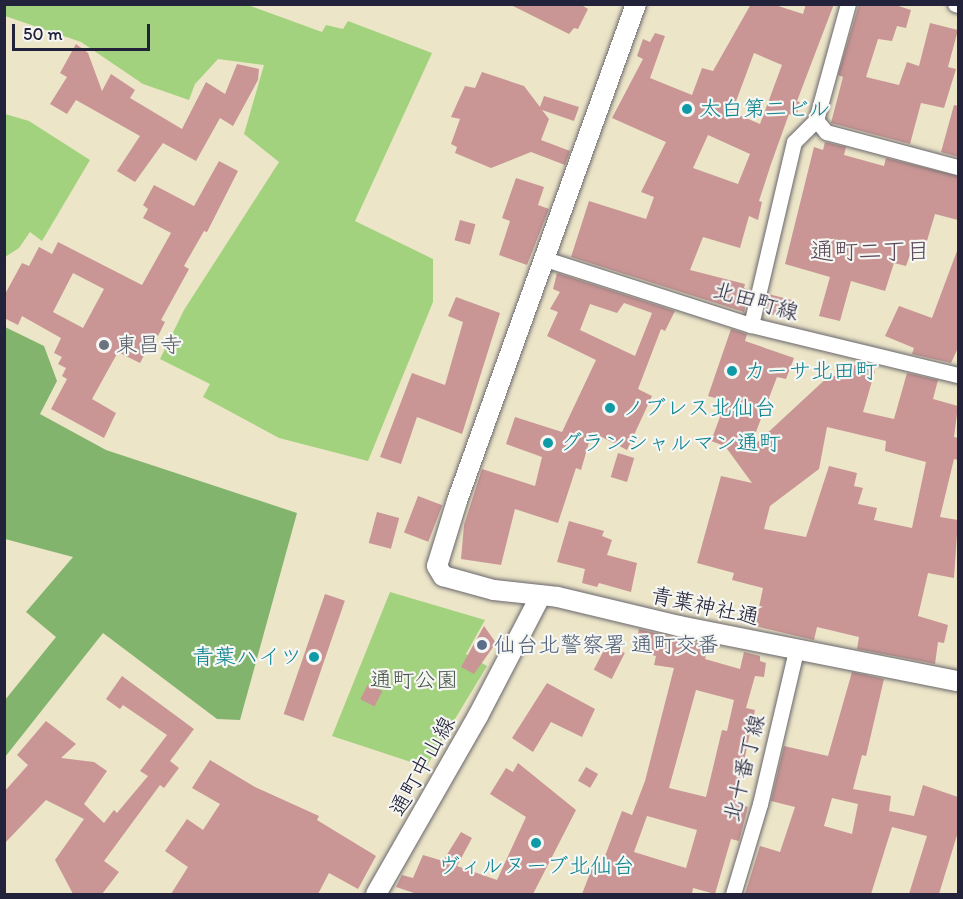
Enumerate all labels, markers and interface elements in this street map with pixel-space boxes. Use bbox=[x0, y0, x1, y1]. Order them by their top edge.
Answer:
scale bar bbox=[15, 12, 153, 50]
text: 50 m bbox=[23, 23, 63, 45]
place label: 太白第二ビル bbox=[699, 96, 831, 122]
marker: 太白第二ビル bbox=[680, 102, 694, 116]
district label: 通町二丁目 bbox=[810, 237, 930, 265]
street label: 北田町線 bbox=[710, 276, 802, 326]
place label: 東昌寺 bbox=[116, 332, 182, 358]
marker: 東昌寺 bbox=[97, 338, 111, 352]
place label: カーサ北田町 bbox=[744, 358, 876, 384]
marker: カーサ北田町 bbox=[725, 364, 739, 378]
place label: ノブレス北仙台 bbox=[622, 395, 776, 421]
marker: ノブレス北仙台 bbox=[603, 401, 617, 415]
place label: グランシャルマン通町 bbox=[560, 430, 780, 456]
marker: グランシャルマン通町 bbox=[541, 436, 555, 450]
street label: 青葉神社通 bbox=[648, 582, 762, 630]
place label: 仙台北警察署 通町交番 bbox=[494, 632, 719, 658]
marker: 仙台北警察署 通町交番 bbox=[475, 638, 489, 652]
place label: 青葉ハイツ bbox=[192, 644, 302, 670]
marker: 青葉ハイツ bbox=[307, 650, 321, 664]
park label: 通町公園 bbox=[370, 667, 458, 693]
street label: 通町中山線 bbox=[384, 711, 460, 821]
street label: 北十番丁線 bbox=[718, 711, 770, 825]
marker: ヴィルヌーブ北仙台 bbox=[529, 836, 543, 850]
place label: ヴィルヌーブ北仙台 bbox=[437, 853, 635, 879]

